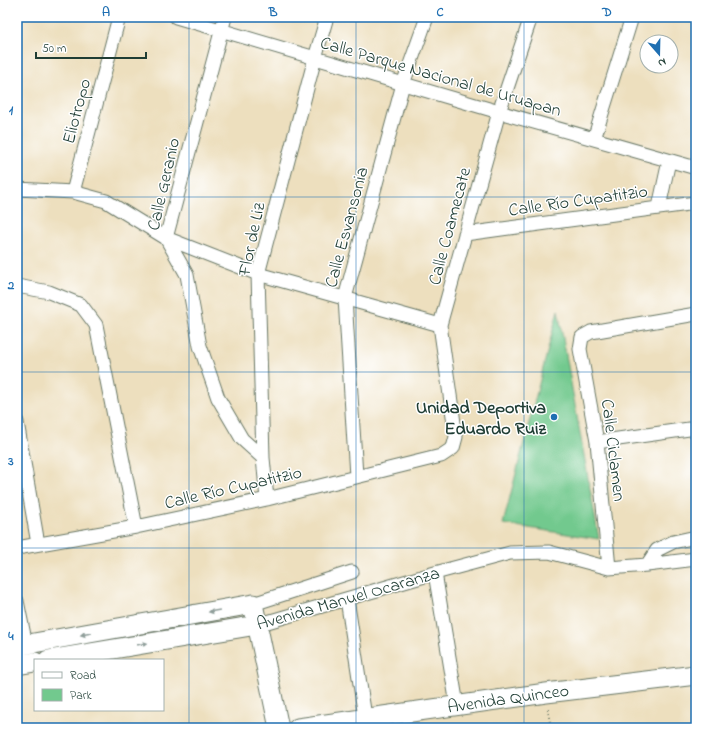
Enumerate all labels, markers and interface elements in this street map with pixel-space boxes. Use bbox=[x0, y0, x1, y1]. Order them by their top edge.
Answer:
text: A bbox=[102, 3, 110, 22]
text: B bbox=[268, 3, 278, 22]
text: C bbox=[436, 3, 444, 22]
text: D bbox=[601, 3, 612, 22]
street label: Calle Parque Nacional de Uruapan bbox=[317, 31, 564, 125]
scale bar bbox=[36, 34, 146, 60]
north arrow bbox=[639, 34, 679, 74]
text: 50 m bbox=[42, 40, 66, 58]
text: N bbox=[656, 54, 668, 71]
street label: Eliotropo bbox=[57, 76, 99, 147]
text: 1 bbox=[9, 101, 14, 120]
street label: Calle Geranio bbox=[142, 136, 188, 233]
street label: Calle Esvansonia bbox=[319, 164, 377, 291]
street label: Calle Coamecate bbox=[423, 164, 479, 288]
street label: Calle Río Cupatitzio bbox=[507, 179, 650, 225]
street label: Flor de Liz bbox=[232, 200, 273, 279]
text: 2 bbox=[7, 276, 15, 295]
place label: Unidad Deportiva Eduardo Ruiz bbox=[416, 396, 546, 443]
street label: Calle Ciclamen bbox=[593, 398, 631, 503]
marker: Unidad Deportiva Eduardo Ruiz bbox=[549, 412, 559, 422]
text: 3 bbox=[7, 452, 14, 471]
street label: Calle Río Cupatitzio bbox=[162, 460, 305, 517]
street label: Avenida Manuel Ocaranza bbox=[254, 561, 443, 639]
one-way arrow bbox=[208, 608, 220, 614]
text: 4 bbox=[7, 627, 14, 646]
one-way arrow bbox=[80, 631, 92, 637]
one-way arrow bbox=[136, 641, 148, 647]
legend bbox=[34, 659, 164, 711]
text: Road bbox=[70, 667, 96, 685]
street label: Avenida Quinceo bbox=[446, 679, 571, 721]
text: Park bbox=[70, 687, 92, 705]

